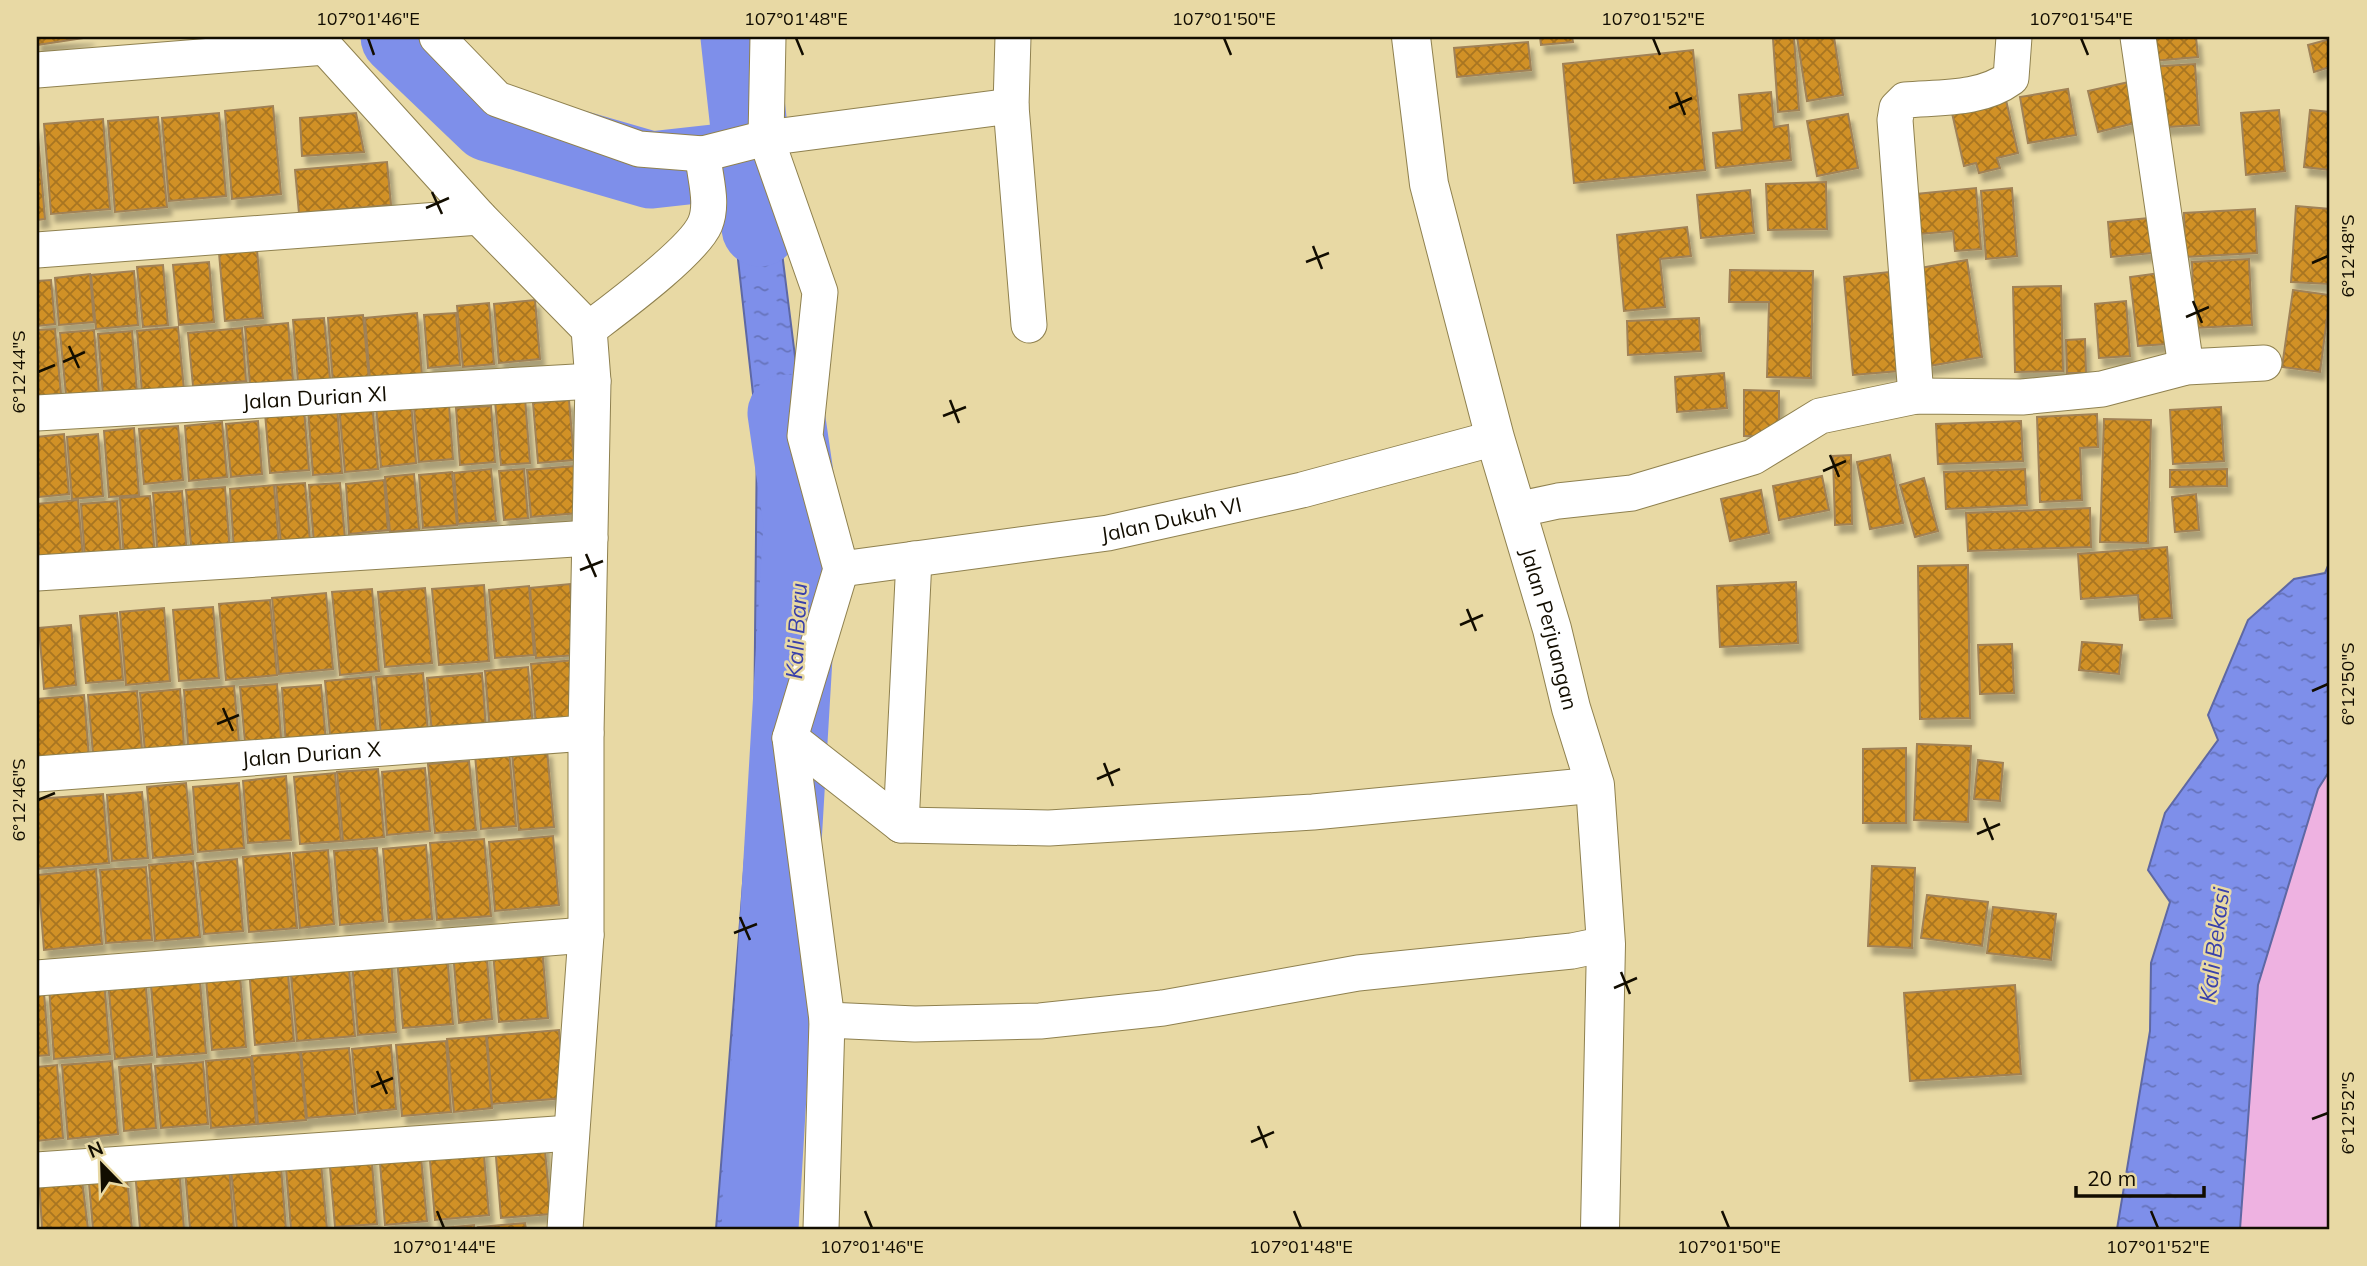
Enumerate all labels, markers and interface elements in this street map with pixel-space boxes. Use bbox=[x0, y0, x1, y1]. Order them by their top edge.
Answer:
text: 107°01'46"E bbox=[316, 7, 420, 30]
text: 107°01'48"E bbox=[744, 7, 848, 30]
text: 107°01'50"E bbox=[1172, 7, 1276, 30]
text: 107°01'52"E bbox=[1601, 7, 1705, 30]
text: 107°01'54"E bbox=[2029, 7, 2133, 30]
text: 6°12'48"S bbox=[2336, 215, 2359, 297]
text: 6°12'44"S bbox=[7, 331, 30, 413]
street label: Jalan Durian XI bbox=[241, 380, 388, 414]
street label: Jalan Dukuh VI bbox=[1099, 491, 1244, 547]
street label: Jalan Perjuangan bbox=[1515, 545, 1584, 712]
water label: Kali Baru bbox=[779, 582, 813, 680]
text: 6°12'50"S bbox=[2336, 643, 2359, 725]
street label: Jalan Durian X bbox=[241, 735, 382, 772]
text: 6°12'46"S bbox=[7, 759, 30, 841]
water label: Kali Bekasi bbox=[2193, 885, 2236, 1004]
text: 6°12'52"S bbox=[2336, 1072, 2359, 1154]
north arrow bbox=[66, 1130, 136, 1200]
text: N bbox=[84, 1136, 107, 1163]
scale bar bbox=[2076, 1154, 2204, 1198]
text: 20 m bbox=[2087, 1165, 2136, 1191]
text: 107°01'44"E bbox=[392, 1235, 496, 1258]
text: 107°01'46"E bbox=[820, 1235, 924, 1258]
text: 107°01'48"E bbox=[1249, 1235, 1353, 1258]
text: 107°01'50"E bbox=[1677, 1235, 1781, 1258]
text: 107°01'52"E bbox=[2106, 1235, 2210, 1258]

